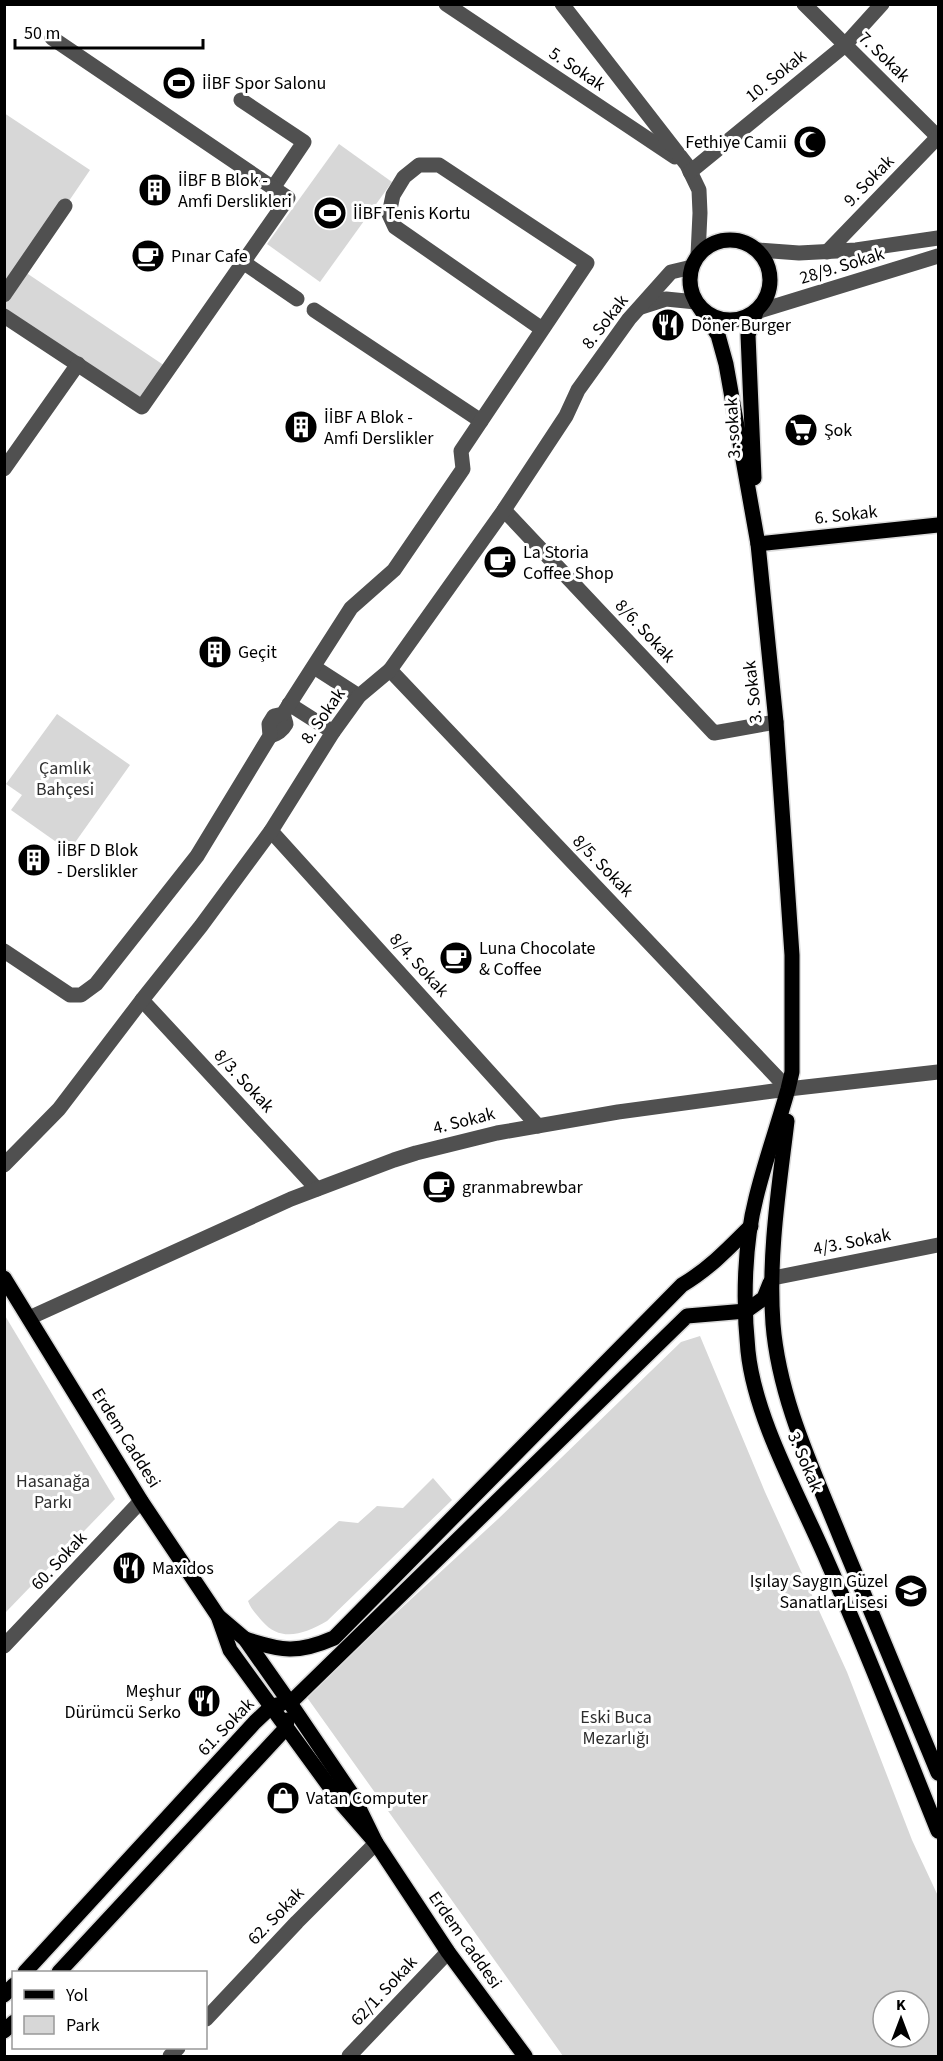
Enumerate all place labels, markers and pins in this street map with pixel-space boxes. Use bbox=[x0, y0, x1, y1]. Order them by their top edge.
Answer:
sports icon: İİBF Spor Salonu bbox=[161, 65, 197, 101]
place label: İİBF Spor Salonu bbox=[202, 71, 326, 96]
mosque icon: Fethiye Camii bbox=[792, 124, 828, 160]
place label: Fethiye Camii bbox=[685, 130, 787, 155]
place label: İİBF B Blok - Amfi Derslikleri bbox=[178, 168, 292, 214]
building icon: İİBF B Blok - Amfi Derslikleri bbox=[137, 172, 173, 208]
sports icon: İİBF Tenis Kortu bbox=[312, 195, 348, 231]
place label: İİBF Tenis Kortu bbox=[353, 201, 471, 226]
cafe icon: Pınar Cafe bbox=[130, 238, 166, 274]
place label: Pınar Cafe bbox=[171, 244, 248, 269]
restaurant icon: Döner Burger bbox=[650, 307, 686, 343]
place label: Döner Burger bbox=[691, 313, 792, 338]
place label: İİBF A Blok - Amfi Derslikler bbox=[324, 405, 434, 451]
building icon: İİBF A Blok - Amfi Derslikler bbox=[283, 409, 319, 445]
supermarket icon: Şok bbox=[783, 412, 819, 448]
place label: Şok bbox=[824, 418, 852, 443]
place label: La Storia Coffee Shop bbox=[523, 540, 614, 586]
cafe icon: La Storia Coffee Shop bbox=[482, 544, 518, 580]
building icon: Geçit bbox=[197, 634, 233, 670]
place label: Geçit bbox=[238, 640, 277, 665]
place label: İİBF D Blok - Derslikler bbox=[57, 838, 138, 884]
building icon: İİBF D Blok - Derslikler bbox=[16, 842, 52, 878]
place label: Luna Chocolate & Coffee bbox=[479, 936, 596, 982]
cafe icon: Luna Chocolate & Coffee bbox=[438, 940, 474, 976]
cafe icon: granmabrewbar bbox=[421, 1169, 457, 1205]
place label: granmabrewbar bbox=[462, 1175, 584, 1200]
restaurant icon: Maxidos bbox=[111, 1550, 147, 1586]
place label: Maxidos bbox=[152, 1556, 214, 1581]
place label: Işılay Saygın Güzel Sanatlar Lisesi bbox=[750, 1569, 888, 1615]
school or university icon: Işılay Saygın Güzel Sanatlar Lisesi bbox=[893, 1573, 929, 1609]
place label: Meşhur Dürümcü Serko bbox=[64, 1679, 182, 1725]
restaurant icon: Meşhur Dürümcü Serko bbox=[186, 1683, 222, 1719]
shop icon: Vatan Computer bbox=[265, 1780, 301, 1816]
place label: Vatan Computer bbox=[306, 1786, 428, 1811]

